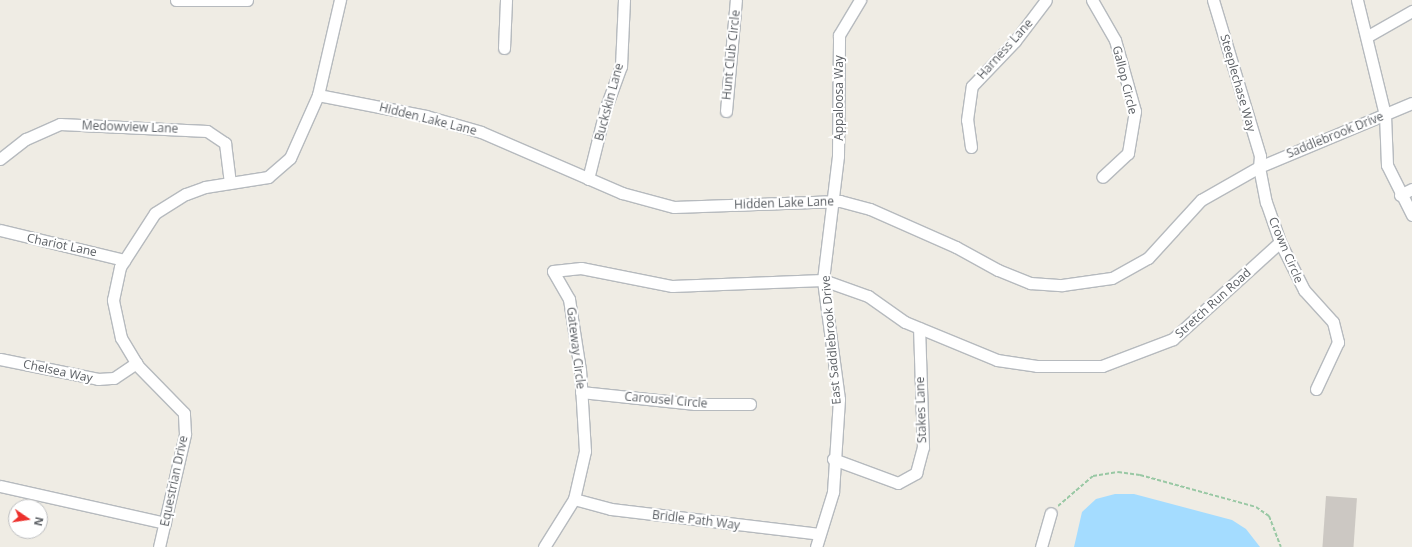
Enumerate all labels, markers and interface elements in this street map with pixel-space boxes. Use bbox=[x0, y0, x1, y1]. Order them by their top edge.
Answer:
street label: Hunt Club Circle bbox=[719, 9, 743, 101]
street label: Harness Lane bbox=[974, 16, 1036, 82]
street label: Steeplechase Way bbox=[1217, 33, 1259, 133]
street label: Gallop Circle bbox=[1110, 44, 1140, 116]
street label: Appaloosa Way bbox=[832, 55, 846, 141]
street label: Buckskin Lane bbox=[592, 62, 626, 142]
street label: Hidden Lake Lane bbox=[378, 100, 478, 138]
street label: Saddlebrook Drive bbox=[1284, 109, 1386, 161]
street label: Medowview Lane bbox=[81, 118, 179, 136]
street label: Hidden Lake Lane bbox=[734, 194, 834, 212]
street label: Crown Circle bbox=[1266, 215, 1306, 285]
street label: Chariot Lane bbox=[26, 231, 98, 259]
street label: Stretch Run Road bbox=[1172, 265, 1254, 341]
street label: East Saddlebrook Drive bbox=[818, 275, 844, 405]
street label: Gateway Circle bbox=[564, 306, 588, 390]
street label: Chelsea Way bbox=[22, 357, 94, 385]
street label: Stakes Lane bbox=[913, 377, 929, 443]
street label: Carousel Circle bbox=[624, 389, 708, 411]
street label: Equestrian Drive bbox=[157, 434, 191, 528]
north arrow bbox=[8, 499, 48, 539]
street label: Bridle Path Way bbox=[651, 507, 741, 533]
text: N bbox=[31, 516, 48, 528]

